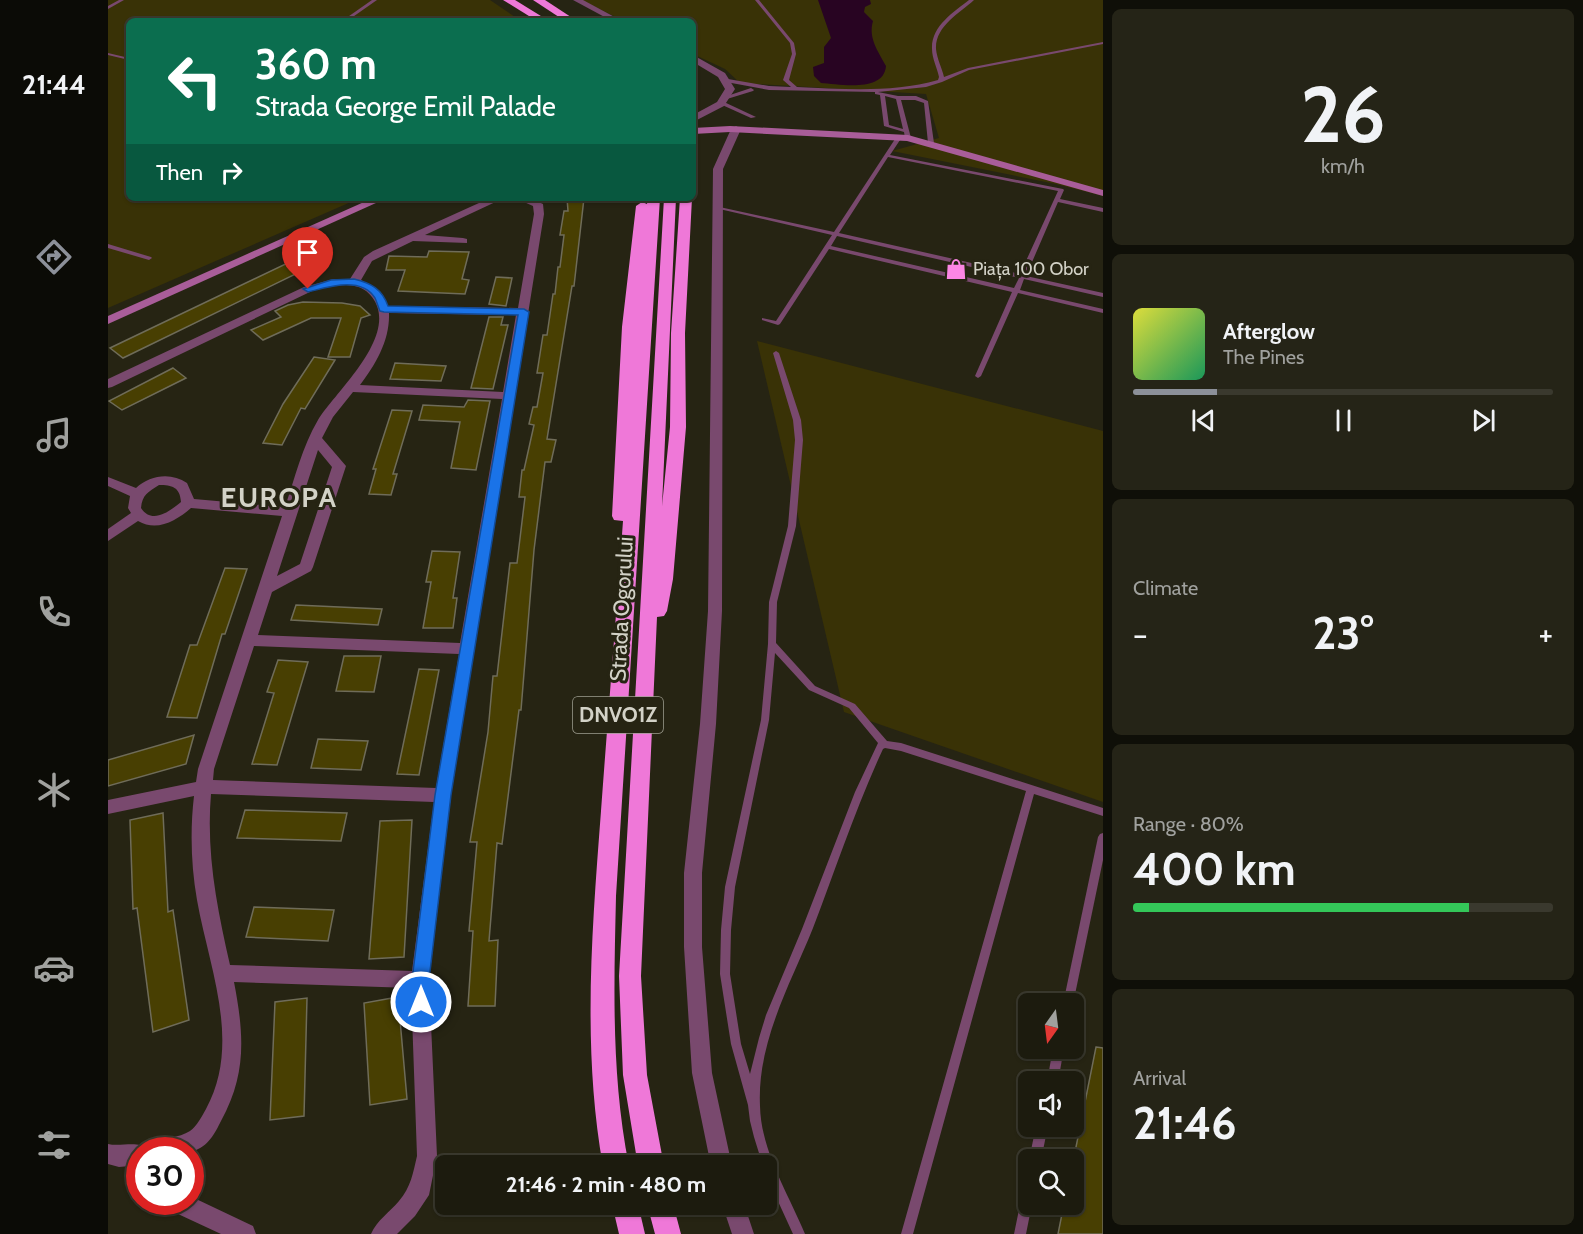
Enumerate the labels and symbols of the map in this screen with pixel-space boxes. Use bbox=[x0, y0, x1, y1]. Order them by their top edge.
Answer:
pin bbox=[282, 227, 333, 289]
shop icon: Piața 100 Obor bbox=[944, 257, 968, 281]
place label: Piața 100 Obor bbox=[973, 258, 1089, 281]
district label: EUROPA bbox=[221, 480, 337, 514]
street label: Strada Ogorului bbox=[604, 536, 639, 682]
road number: DNVO1Z bbox=[573, 697, 663, 733]
position arrow bbox=[389, 970, 453, 1034]
north arrow bbox=[1018, 993, 1084, 1059]
speed limit sign: 30 bbox=[126, 1137, 204, 1215]

